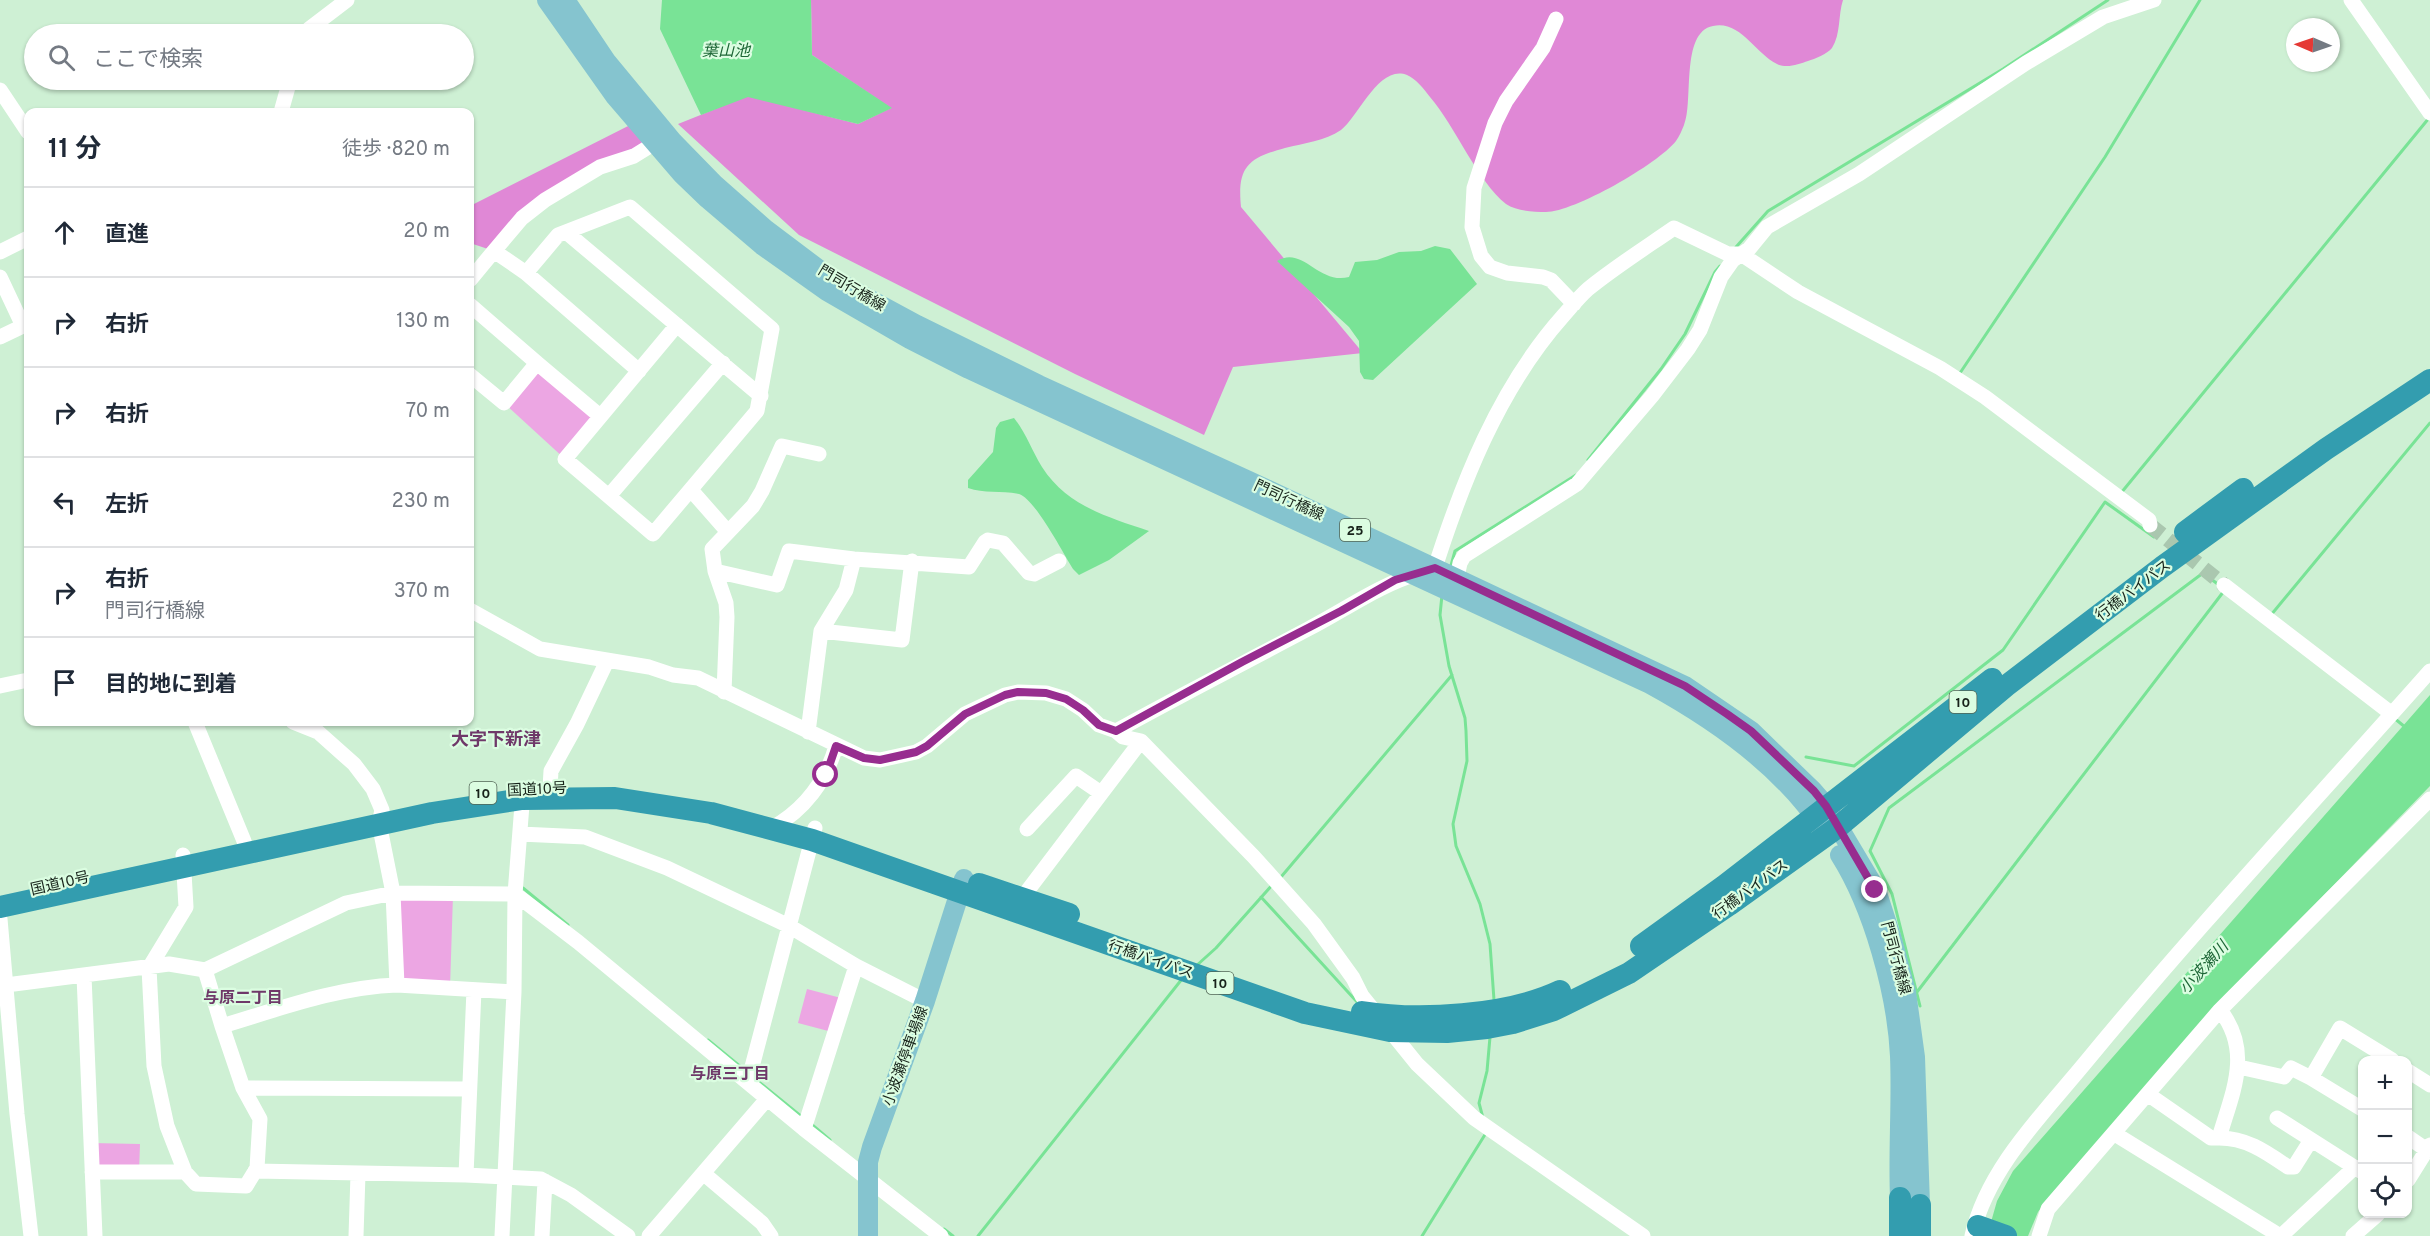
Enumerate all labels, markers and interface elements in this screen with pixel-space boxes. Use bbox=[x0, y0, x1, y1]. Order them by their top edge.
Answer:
north arrow bbox=[2286, 18, 2340, 72]
search box bbox=[24, 24, 474, 90]
icon: search bbox=[45, 41, 78, 74]
water label: 葉山池 bbox=[702, 42, 752, 62]
text: ここで検索 bbox=[93, 47, 203, 74]
text: 11 分 bbox=[48, 134, 101, 167]
text: 徒歩 · 820 m bbox=[342, 137, 450, 163]
icon: ahead bbox=[48, 216, 81, 249]
text: 20 m bbox=[403, 219, 450, 245]
text: 直進 bbox=[105, 222, 149, 249]
street label: 門司行橋線 bbox=[814, 262, 888, 317]
icon: right bbox=[48, 306, 81, 339]
text: 130 m bbox=[396, 309, 450, 335]
text: 右折 bbox=[105, 312, 149, 339]
icon: right bbox=[48, 396, 81, 429]
text: 70 m bbox=[406, 399, 450, 425]
text: 右折 bbox=[105, 402, 149, 429]
street label: 門司行橋線 bbox=[1250, 477, 1326, 526]
icon: left bbox=[48, 486, 81, 519]
text: 230 m bbox=[391, 489, 450, 515]
text: 左折 bbox=[105, 492, 149, 519]
road number: 25 bbox=[1340, 519, 1370, 541]
street label: 行橋バイパス bbox=[2092, 557, 2175, 626]
text: 右折 bbox=[105, 567, 149, 594]
icon: right bbox=[48, 576, 81, 609]
text: 370 m bbox=[394, 579, 450, 605]
text: 門司行橋線 bbox=[105, 599, 205, 625]
icon: arrive bbox=[48, 666, 81, 699]
text: 目的地に到着 bbox=[105, 672, 237, 699]
road number: 10 bbox=[1950, 691, 1976, 713]
district label: 大字下新津 bbox=[451, 729, 541, 752]
route start bbox=[812, 761, 838, 787]
street label: 国道10号 bbox=[507, 779, 568, 802]
road number: 10 bbox=[470, 782, 496, 804]
street label: 行橋バイパス bbox=[1709, 856, 1793, 924]
street label: 国道10号 bbox=[29, 868, 92, 900]
route end bbox=[1861, 876, 1887, 902]
street label: 門司行橋線 bbox=[1876, 920, 1913, 997]
water label: 小波瀬川 bbox=[2176, 936, 2235, 999]
street label: 行橋バイパス bbox=[1105, 937, 1196, 984]
road number: 10 bbox=[1206, 972, 1234, 994]
district label: 与原二丁目 bbox=[203, 989, 283, 1009]
street label: 小波瀬停車場線 bbox=[880, 1004, 933, 1109]
map controls bbox=[2358, 1056, 2412, 1218]
button: + bbox=[2358, 1056, 2412, 1110]
district label: 与原三丁目 bbox=[690, 1065, 770, 1085]
button: − bbox=[2358, 1110, 2412, 1164]
button: locate bbox=[2358, 1164, 2412, 1218]

